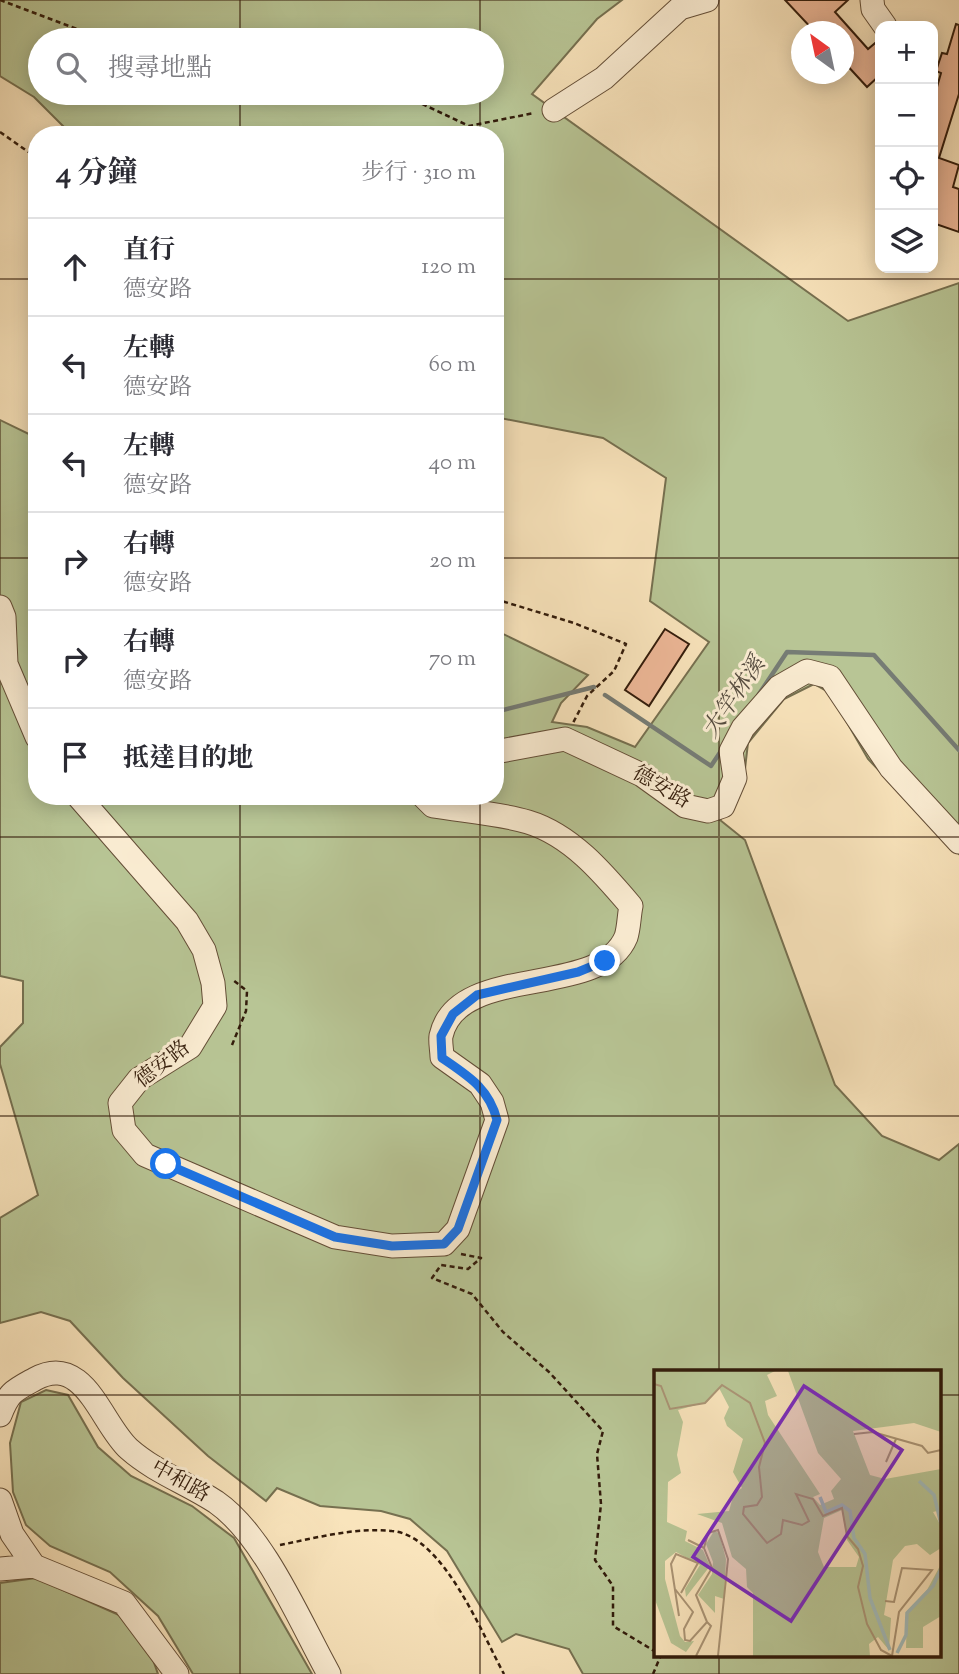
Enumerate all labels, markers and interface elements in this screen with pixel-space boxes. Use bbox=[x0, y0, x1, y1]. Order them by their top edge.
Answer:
north arrow bbox=[791, 21, 854, 84]
map controls bbox=[875, 21, 938, 273]
button: + bbox=[875, 21, 938, 84]
search box bbox=[28, 28, 504, 105]
icon: search bbox=[52, 48, 90, 86]
text: 搜尋地點 bbox=[108, 51, 212, 88]
button: − bbox=[875, 84, 938, 147]
button: locate bbox=[875, 147, 938, 210]
text: 4 分鐘 bbox=[56, 153, 138, 196]
text: 步行 · 310 m bbox=[361, 157, 476, 190]
button: layers bbox=[875, 210, 938, 273]
text: 直行 bbox=[123, 233, 175, 270]
icon: ahead bbox=[56, 248, 94, 286]
text: 120 m bbox=[421, 251, 476, 284]
text: 德安路 bbox=[123, 274, 192, 307]
text: 左轉 bbox=[123, 331, 175, 368]
icon: left bbox=[56, 346, 94, 384]
text: 60 m bbox=[428, 349, 476, 382]
text: 德安路 bbox=[123, 372, 192, 405]
text: 左轉 bbox=[123, 429, 175, 466]
icon: left bbox=[56, 444, 94, 482]
text: 40 m bbox=[429, 447, 476, 480]
text: 德安路 bbox=[123, 470, 192, 503]
text: 右轉 bbox=[123, 527, 175, 564]
icon: right bbox=[56, 542, 94, 580]
text: 20 m bbox=[429, 545, 476, 578]
text: 德安路 bbox=[123, 568, 192, 601]
text: 右轉 bbox=[123, 625, 175, 662]
icon: right bbox=[56, 640, 94, 678]
text: 70 m bbox=[429, 643, 476, 676]
water label: 大竿林溪 bbox=[696, 648, 776, 745]
text: 德安路 bbox=[123, 666, 192, 699]
icon: arrive bbox=[56, 738, 94, 776]
text: 抵達目的地 bbox=[123, 741, 253, 778]
street label: 德安路 bbox=[626, 759, 696, 817]
route end bbox=[589, 945, 620, 976]
street label: 德安路 bbox=[129, 1034, 197, 1096]
route start bbox=[150, 1148, 181, 1179]
inset map bbox=[654, 1370, 942, 1656]
street label: 中和路 bbox=[145, 1454, 215, 1510]

